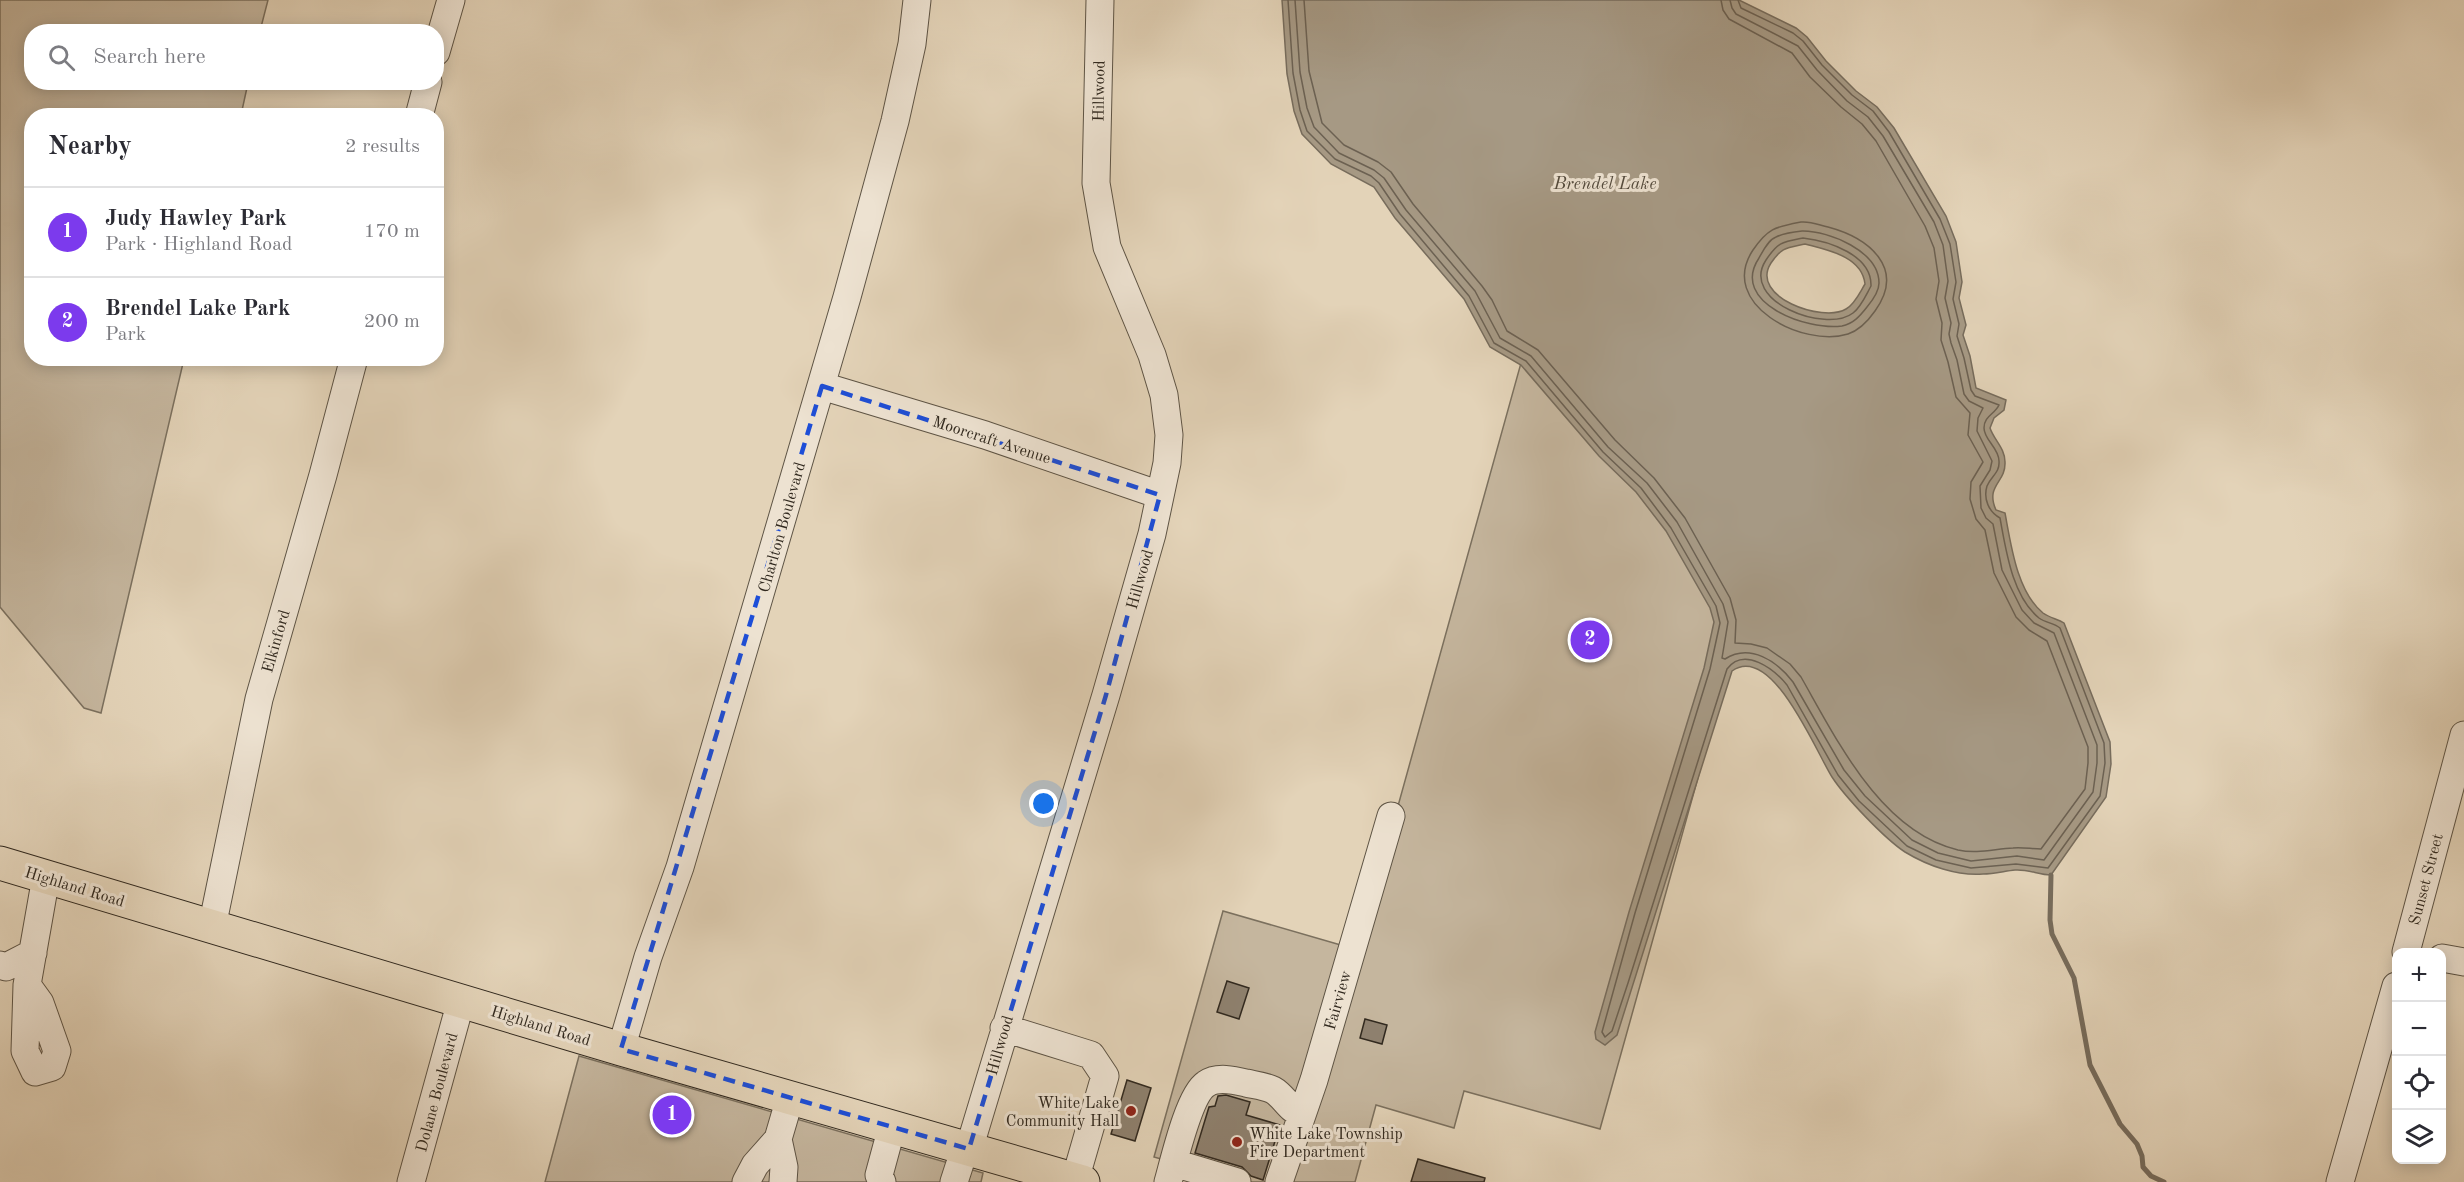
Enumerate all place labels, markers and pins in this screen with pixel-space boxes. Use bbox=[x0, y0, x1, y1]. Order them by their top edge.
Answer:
pin: 2 bbox=[1570, 618, 1610, 662]
pin: 1 bbox=[652, 1092, 692, 1138]
place label: White Lake Community Hall bbox=[1006, 1096, 1119, 1130]
marker: White Lake Community Hall bbox=[1124, 1104, 1138, 1118]
place label: White Lake Township Fire Department bbox=[1249, 1127, 1403, 1161]
marker: White Lake Township Fire Department bbox=[1230, 1135, 1244, 1149]

